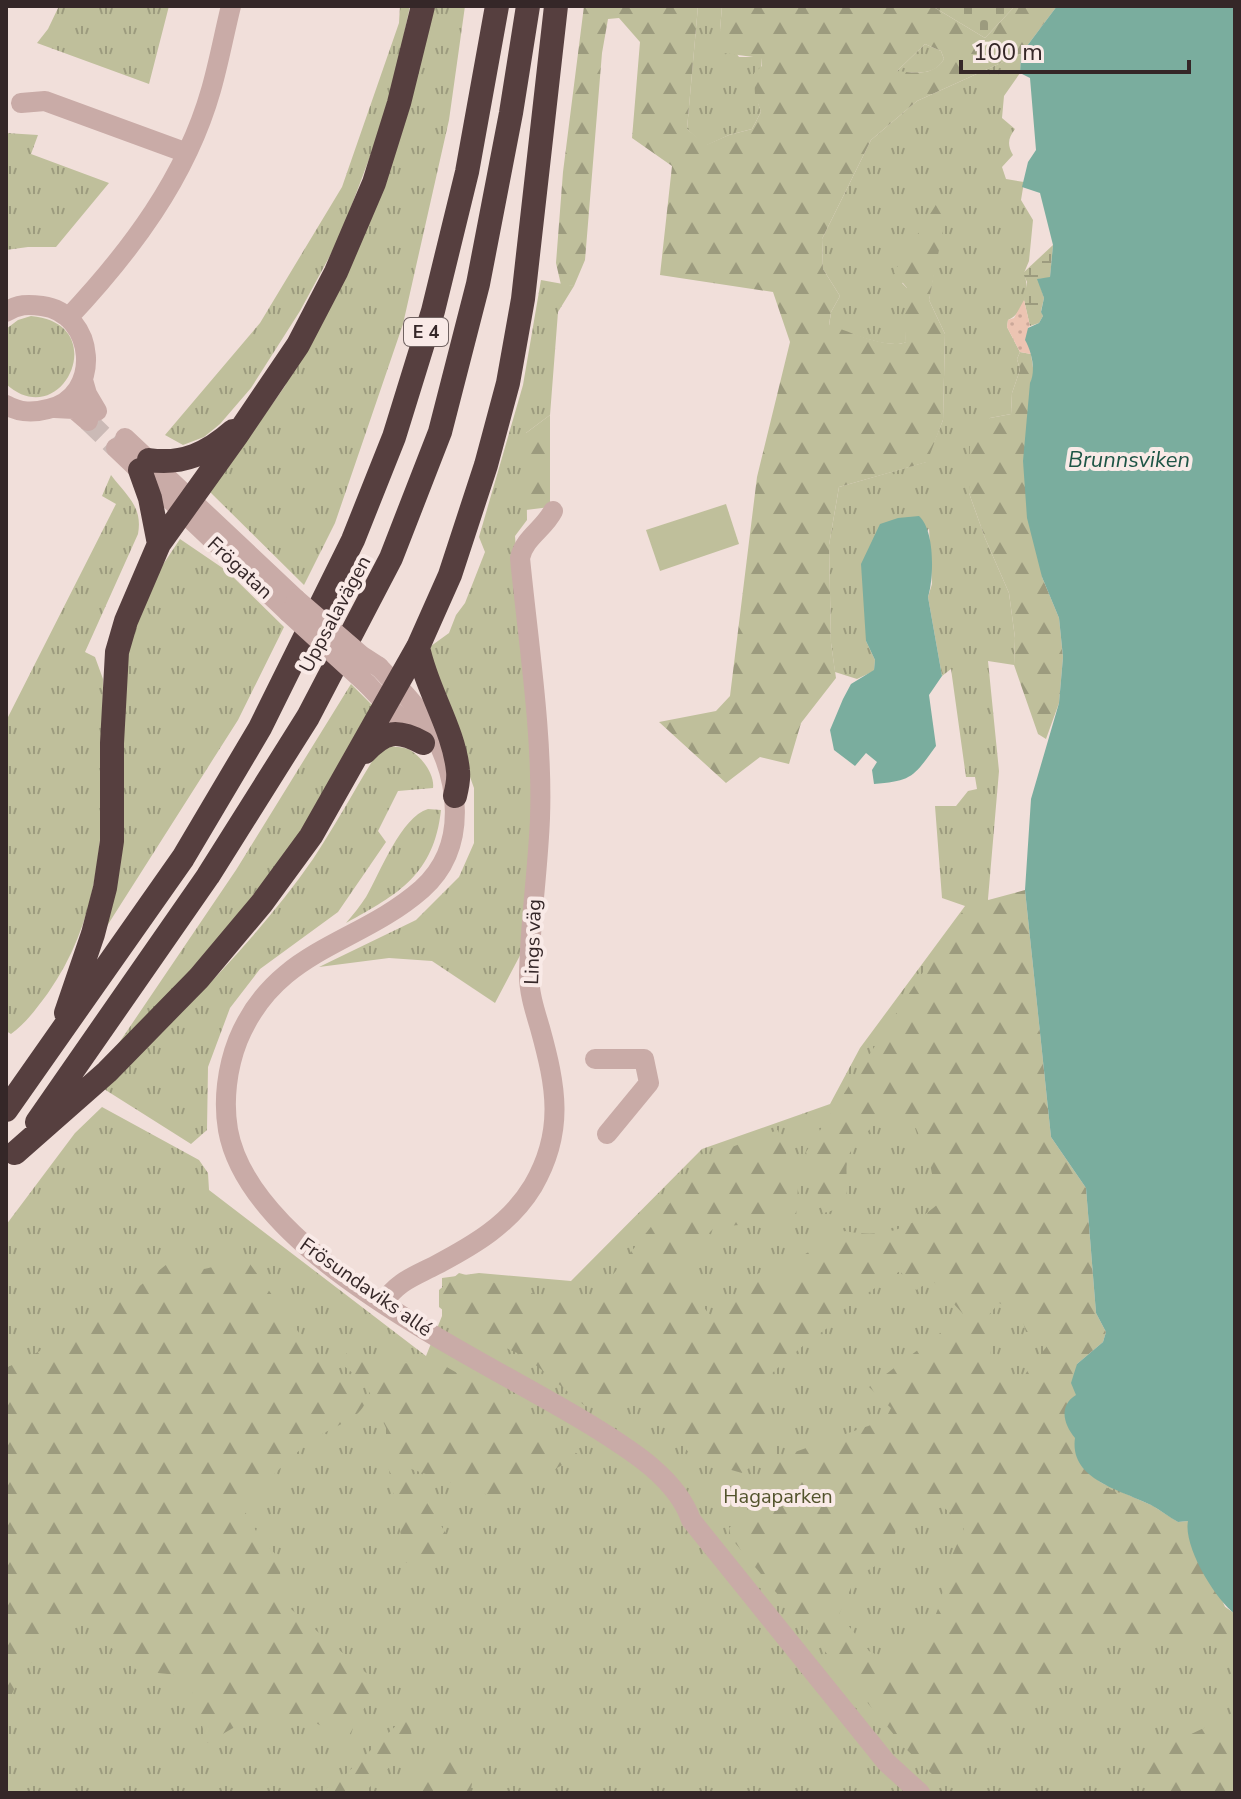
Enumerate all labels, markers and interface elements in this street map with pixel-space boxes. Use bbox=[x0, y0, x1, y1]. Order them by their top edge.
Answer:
scale bar bbox=[961, 24, 1189, 74]
text: 100 m bbox=[973, 36, 1043, 68]
road number: E 4 bbox=[404, 318, 448, 346]
water label: Brunnsviken bbox=[1068, 445, 1190, 475]
street label: Frögatan bbox=[201, 531, 279, 605]
street label: Uppsalavägen bbox=[293, 551, 377, 677]
street label: Lings väg bbox=[518, 899, 548, 985]
street label: Frösundaviks allé bbox=[294, 1231, 438, 1343]
park label: Hagaparken bbox=[723, 1483, 833, 1510]

